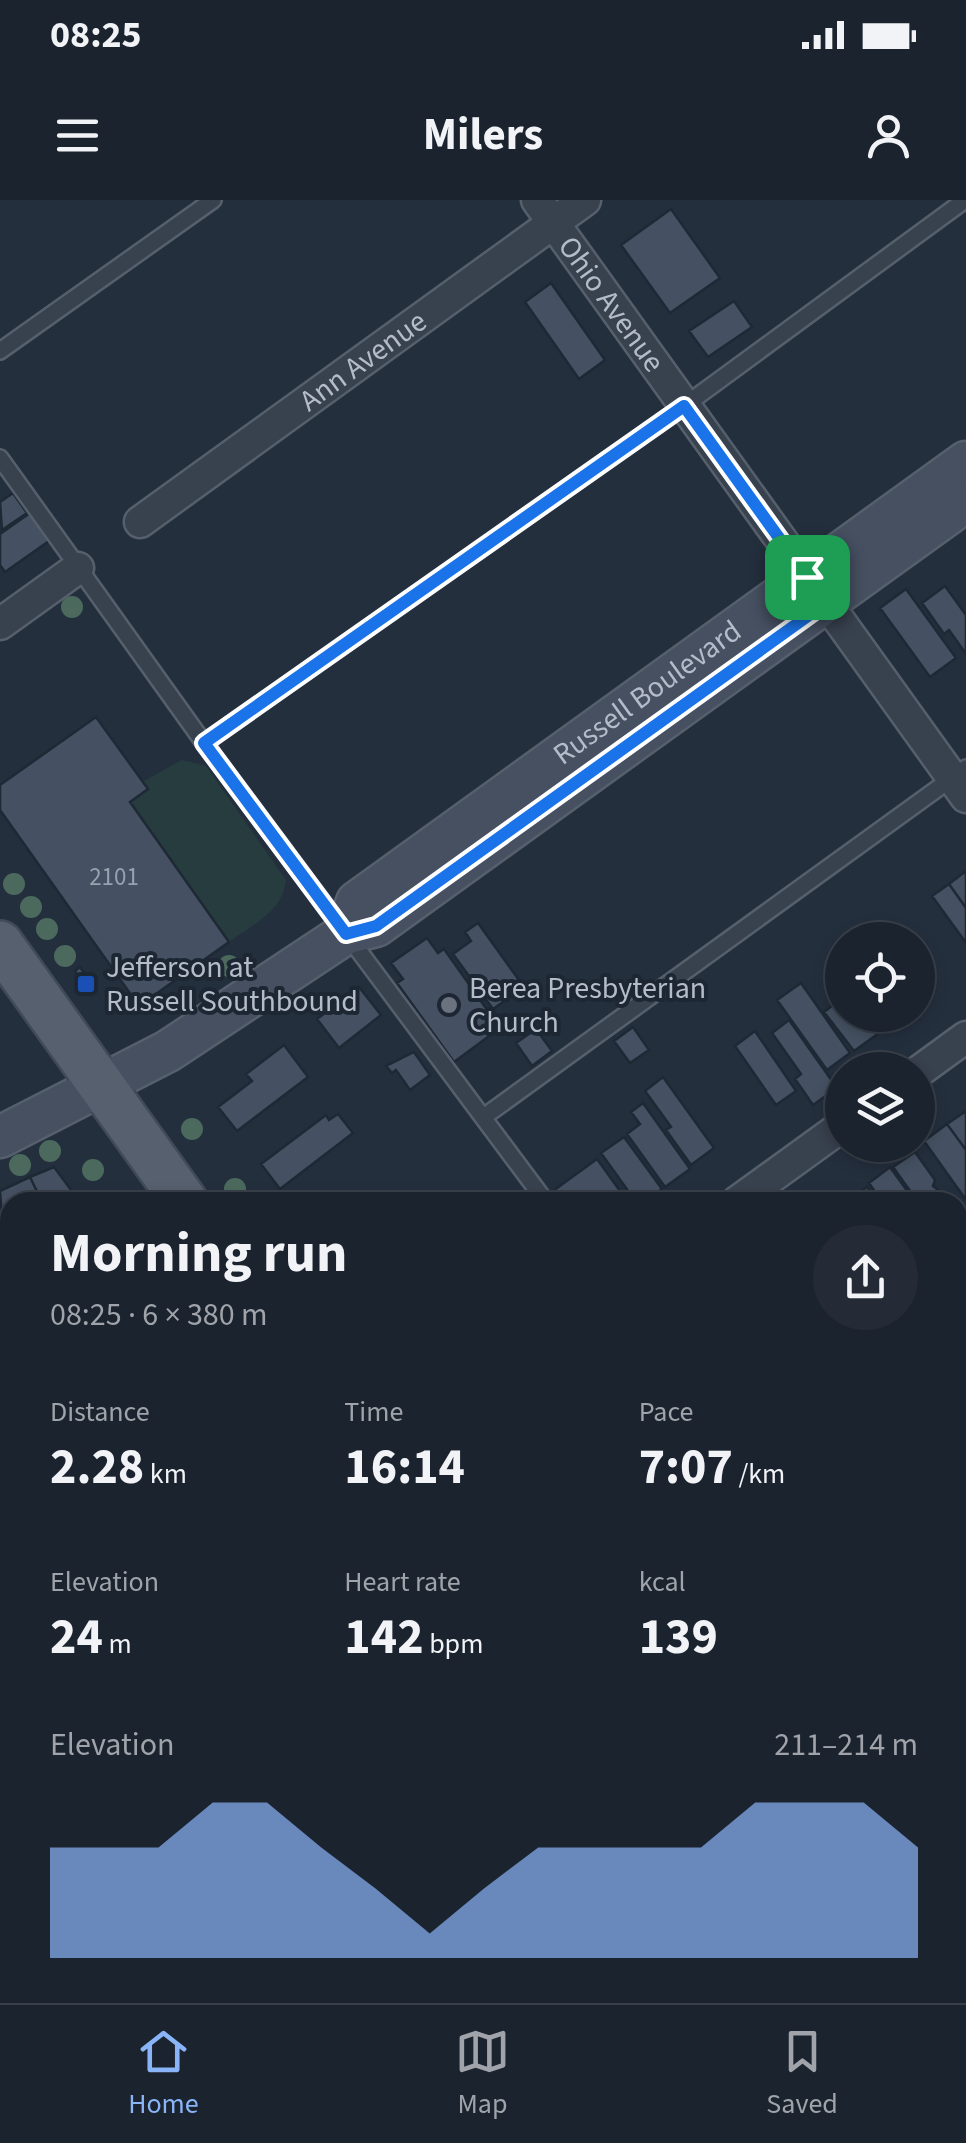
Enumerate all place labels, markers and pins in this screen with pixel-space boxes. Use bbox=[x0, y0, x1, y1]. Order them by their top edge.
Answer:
pin bbox=[765, 535, 850, 620]
place label: Jefferson at Russell Southbound bbox=[106, 946, 358, 1023]
place label: Berea Presbyterian Church bbox=[469, 967, 706, 1044]
marker: Jefferson at Russell Southbound bbox=[75, 973, 97, 995]
marker: Berea Presbyterian Church bbox=[438, 994, 460, 1016]

